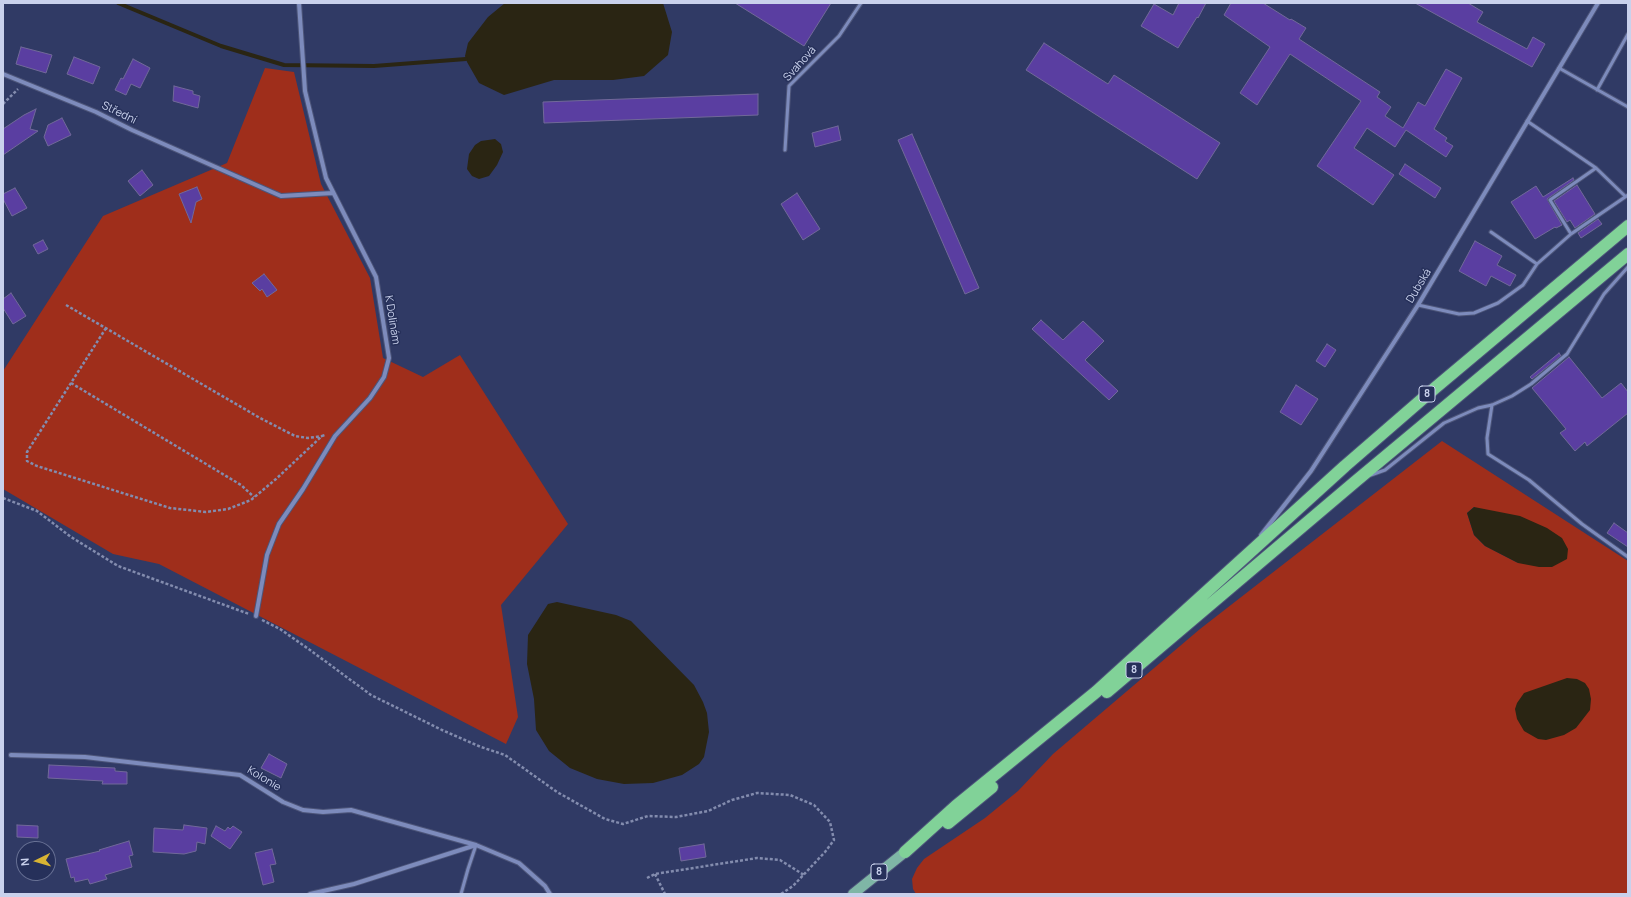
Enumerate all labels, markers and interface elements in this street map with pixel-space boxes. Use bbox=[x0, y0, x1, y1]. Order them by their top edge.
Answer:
street label: Svahová bbox=[781, 44, 819, 84]
street label: Střední bbox=[99, 99, 139, 127]
street label: Dubská bbox=[1404, 266, 1434, 306]
street label: K Dolinám bbox=[382, 294, 402, 346]
road number: 8 bbox=[1419, 386, 1435, 402]
road number: 8 bbox=[1126, 662, 1142, 678]
street label: Kolonie bbox=[245, 764, 283, 794]
north arrow bbox=[16, 841, 56, 881]
text: N bbox=[17, 857, 32, 867]
road number: 8 bbox=[871, 864, 887, 880]

